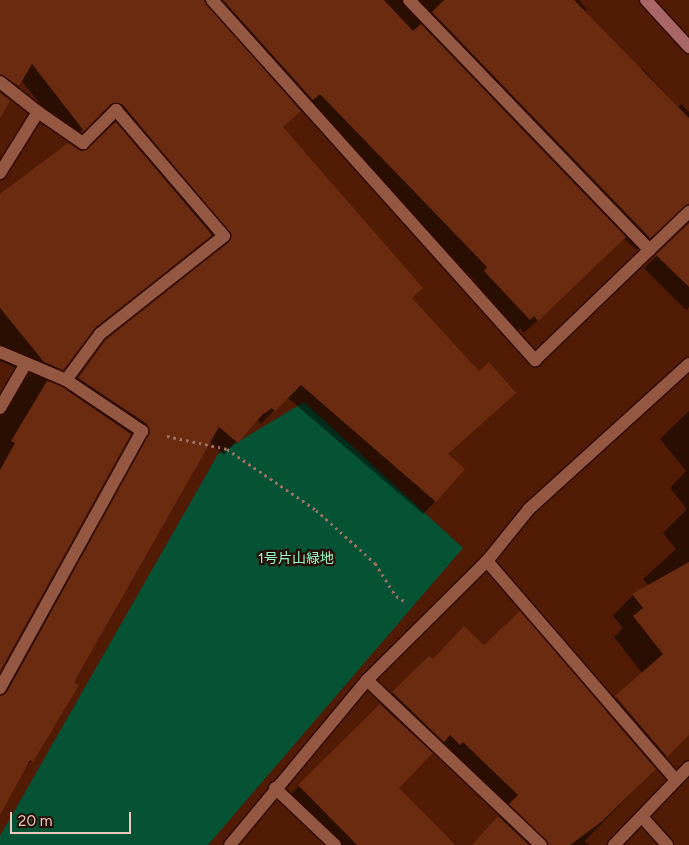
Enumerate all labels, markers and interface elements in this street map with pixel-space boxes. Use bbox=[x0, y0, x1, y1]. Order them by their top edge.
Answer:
park label: 1号片山緑地 bbox=[258, 551, 334, 567]
scale bar bbox=[12, 802, 134, 834]
text: 20 m bbox=[18, 812, 52, 830]

